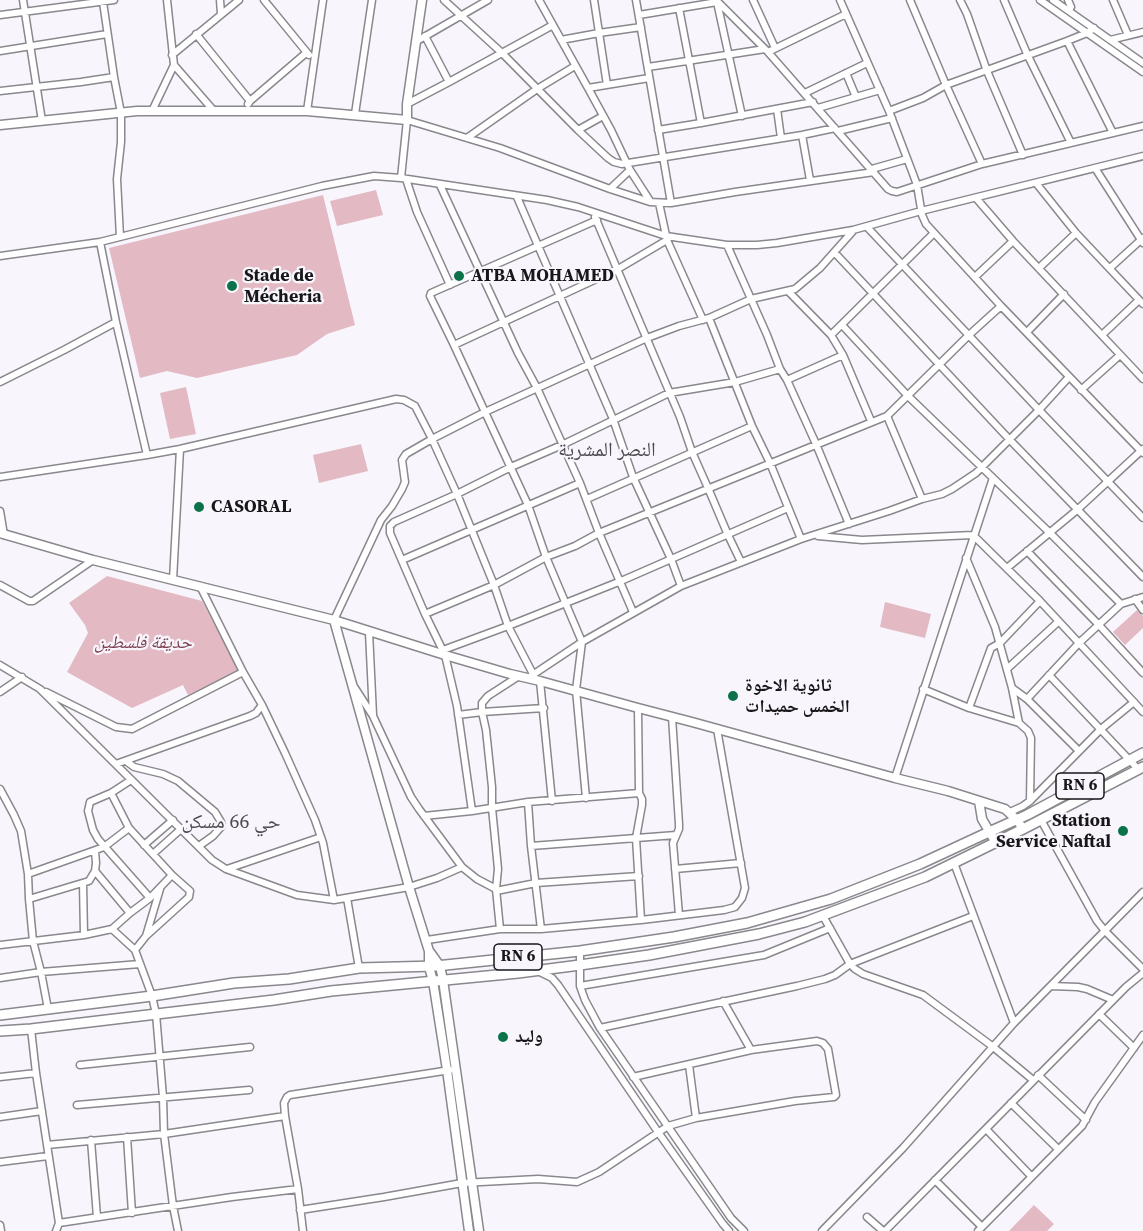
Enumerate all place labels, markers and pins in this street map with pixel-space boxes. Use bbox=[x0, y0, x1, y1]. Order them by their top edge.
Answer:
place label: Stade de Mécheria bbox=[244, 265, 322, 308]
place label: ATBA MOHAMED bbox=[471, 265, 614, 287]
marker: ATBA MOHAMED bbox=[452, 269, 466, 283]
marker: Stade de Mécheria bbox=[225, 279, 239, 293]
place label: CASORAL bbox=[211, 496, 291, 518]
marker: CASORAL bbox=[192, 500, 206, 514]
place label: ثانوية الاخوة الخمس حميدات bbox=[745, 675, 850, 718]
marker: ثانوية الاخوة الخمس حميدات bbox=[726, 689, 740, 703]
place label: Station Service Naftal bbox=[996, 810, 1111, 852]
marker: Station Service Naftal bbox=[1116, 824, 1130, 838]
place label: وليد bbox=[515, 1026, 543, 1048]
marker: وليد bbox=[496, 1030, 510, 1044]

